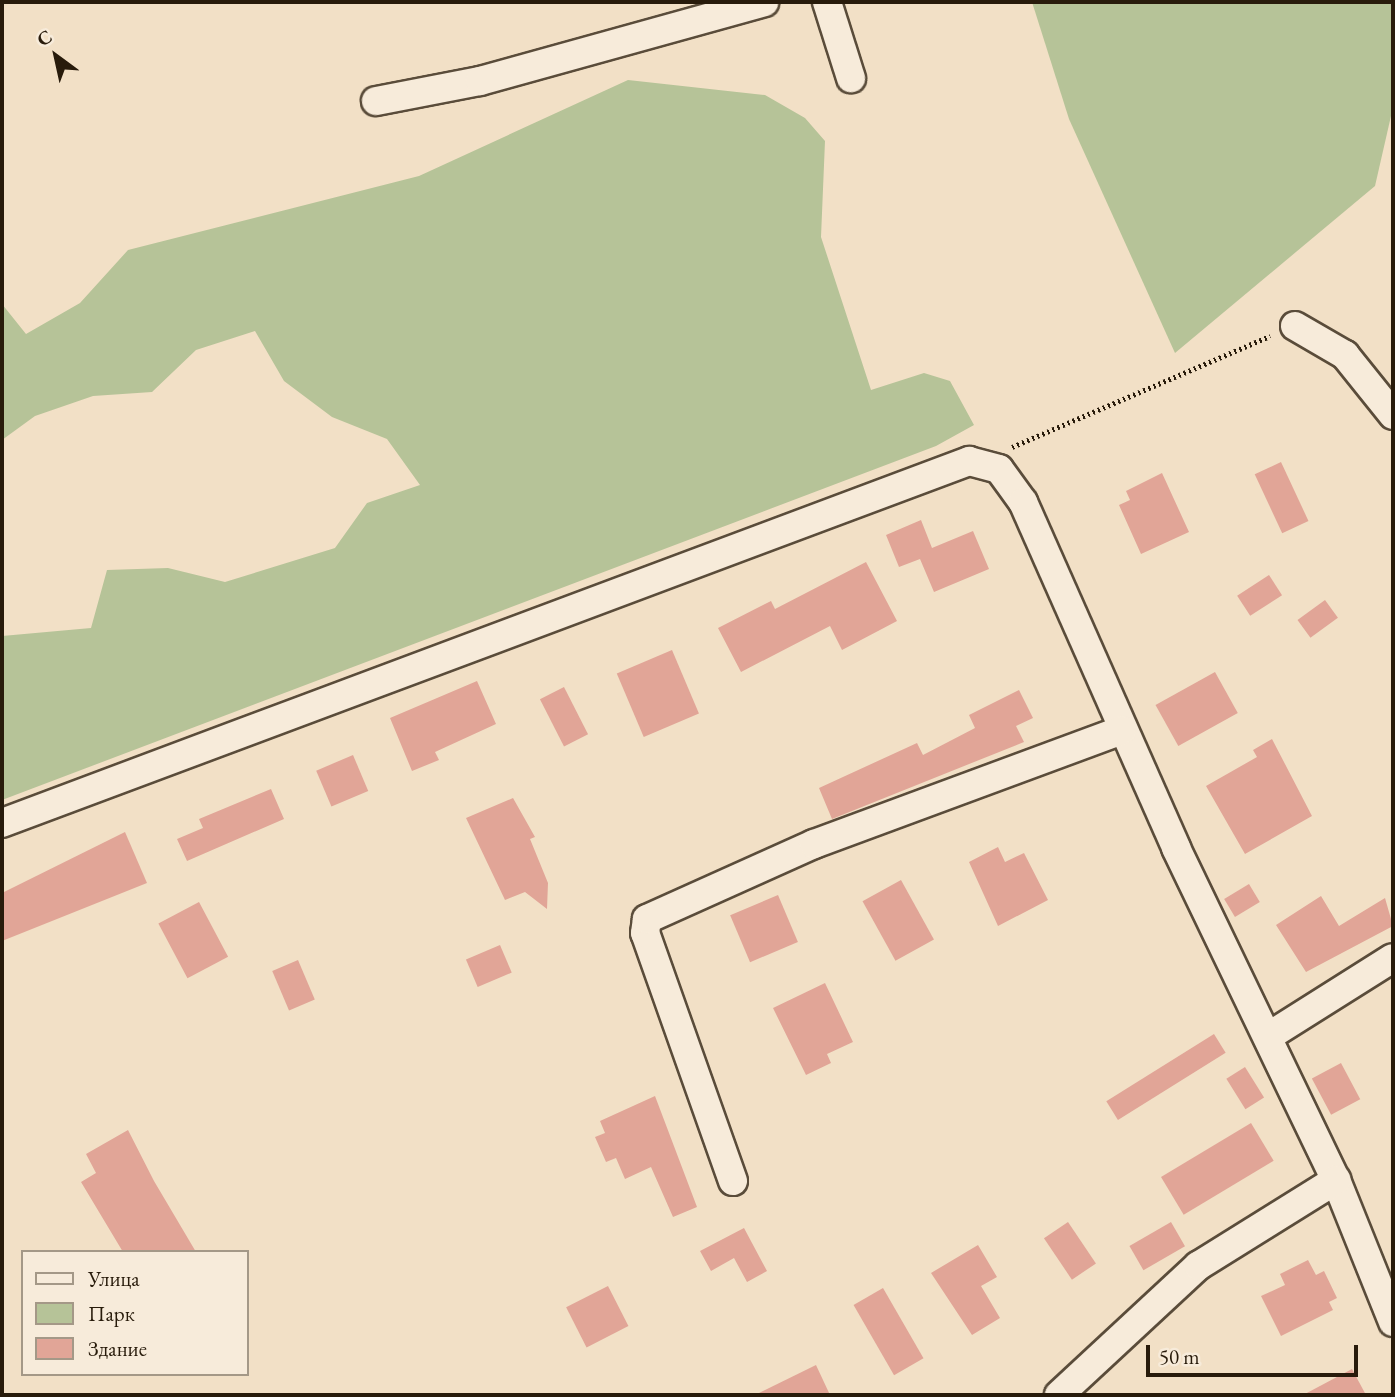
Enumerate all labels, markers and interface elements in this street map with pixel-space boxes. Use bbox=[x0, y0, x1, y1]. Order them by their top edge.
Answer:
north arrow bbox=[21, 21, 91, 91]
text: С bbox=[32, 24, 57, 52]
legend bbox=[21, 1250, 248, 1376]
text: Улица bbox=[88, 1265, 140, 1292]
text: Парк bbox=[88, 1300, 135, 1327]
scale bar bbox=[1150, 1330, 1362, 1374]
text: Здание bbox=[88, 1335, 147, 1362]
text: 50 m bbox=[1159, 1343, 1200, 1370]

